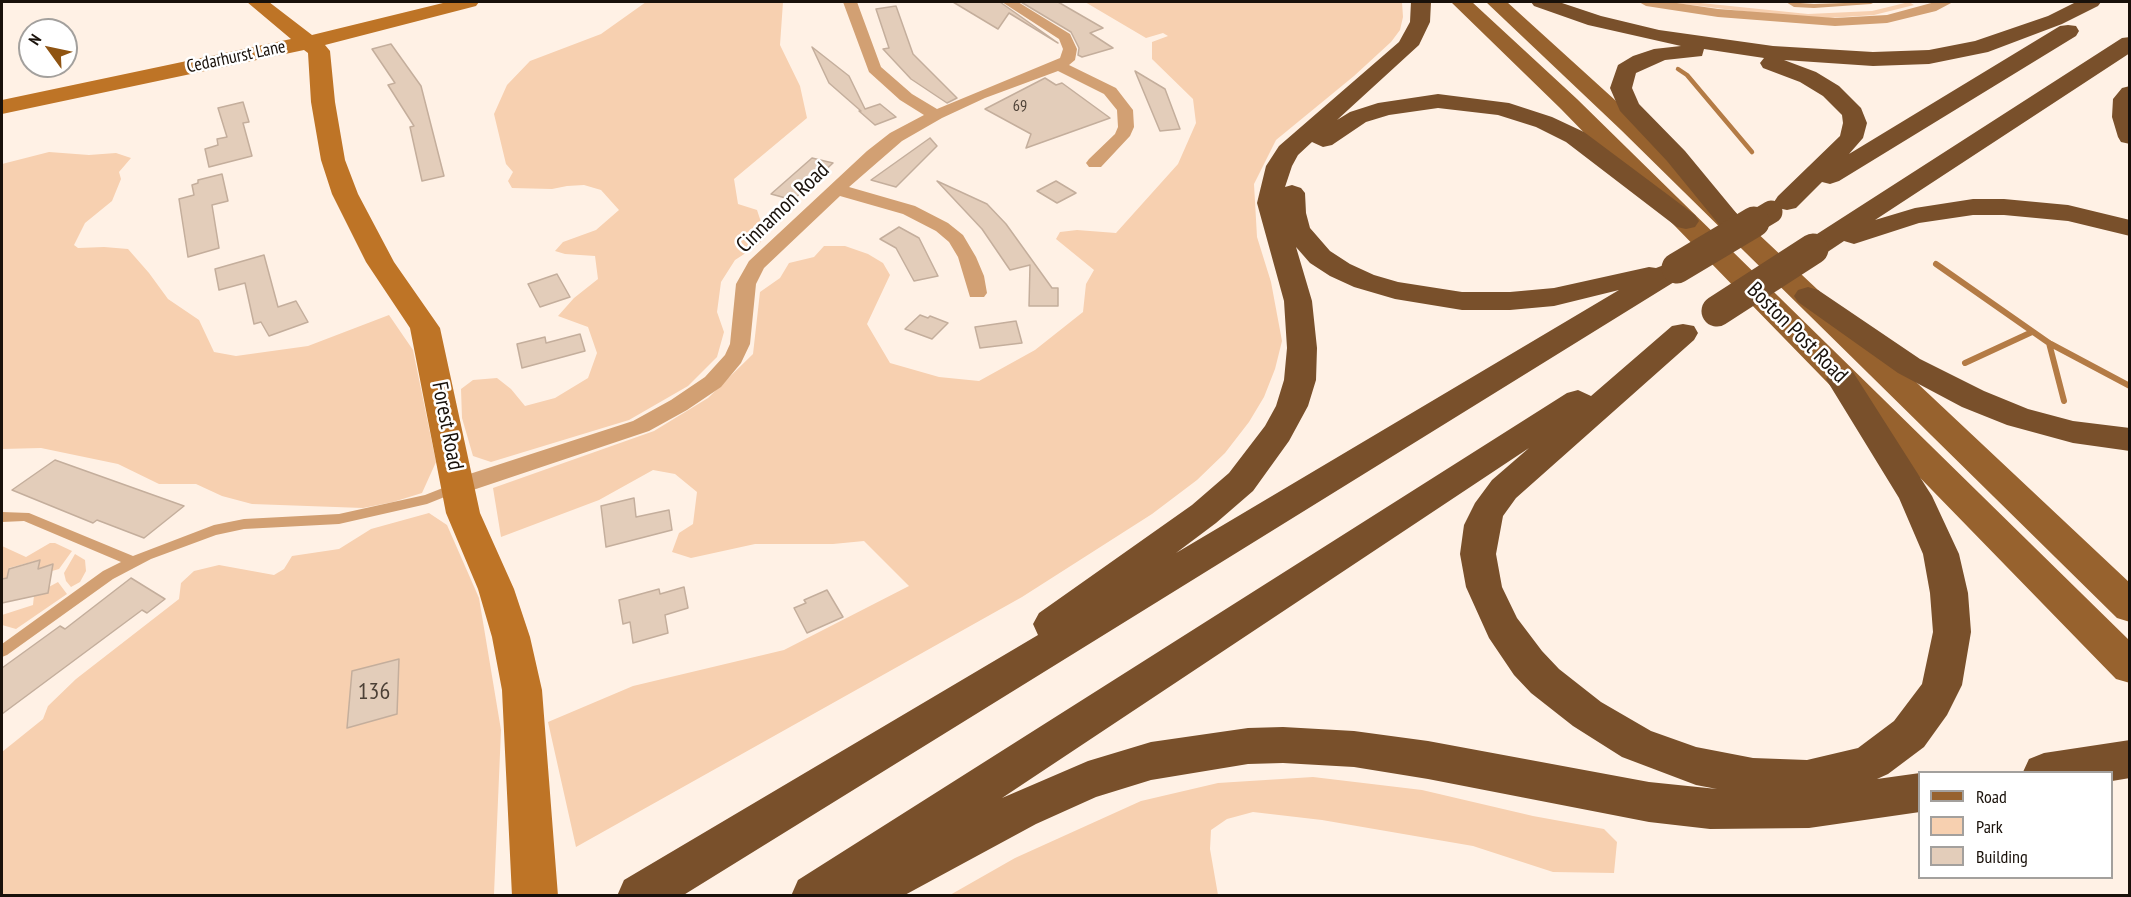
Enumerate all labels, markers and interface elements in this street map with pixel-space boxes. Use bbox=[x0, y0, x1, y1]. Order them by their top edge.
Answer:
north arrow bbox=[18, 18, 78, 78]
text: N bbox=[24, 30, 45, 48]
street label: Cedarhurst Lane bbox=[185, 36, 287, 78]
house number: 69 bbox=[1013, 96, 1027, 116]
street label: Cinnamon Road bbox=[731, 157, 835, 259]
street label: Boston Post Road bbox=[1741, 277, 1853, 389]
street label: Forest Road bbox=[426, 380, 468, 472]
house number: 136 bbox=[358, 678, 390, 706]
legend bbox=[1918, 771, 2113, 879]
text: Road bbox=[1976, 785, 2007, 808]
text: Park bbox=[1976, 815, 2003, 838]
text: Building bbox=[1976, 845, 2028, 868]

